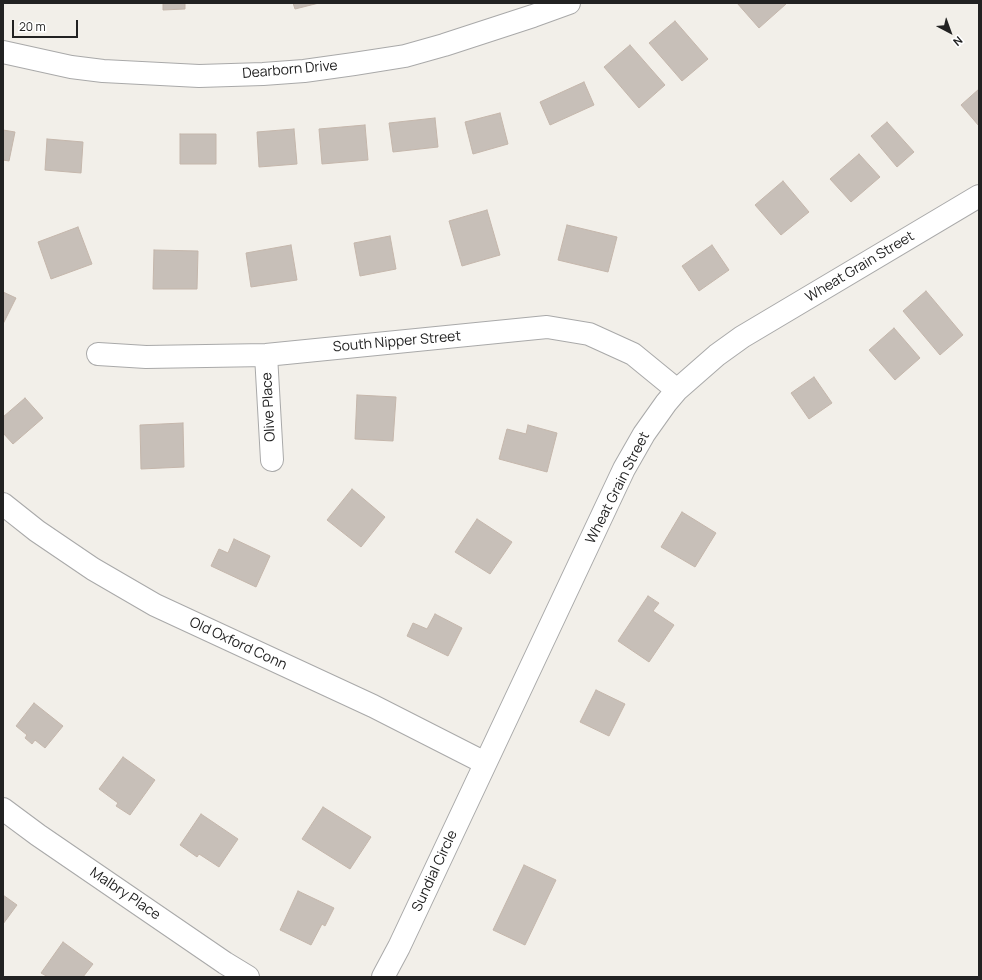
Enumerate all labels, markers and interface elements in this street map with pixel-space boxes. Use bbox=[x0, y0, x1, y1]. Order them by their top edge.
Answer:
scale bar bbox=[14, 12, 80, 38]
north arrow bbox=[930, 12, 970, 52]
text: 20 m bbox=[19, 18, 46, 35]
text: N bbox=[950, 33, 966, 50]
street label: Dearborn Drive bbox=[242, 57, 338, 83]
street label: Wheat Grain Street bbox=[803, 228, 917, 306]
street label: South Nipper Street bbox=[332, 328, 462, 356]
street label: Olive Place bbox=[259, 372, 279, 442]
street label: Wheat Grain Street bbox=[582, 429, 654, 547]
street label: Old Oxford Conn bbox=[187, 614, 289, 674]
street label: Sundial Circle bbox=[409, 828, 461, 914]
street label: Malbry Place bbox=[87, 864, 163, 924]

